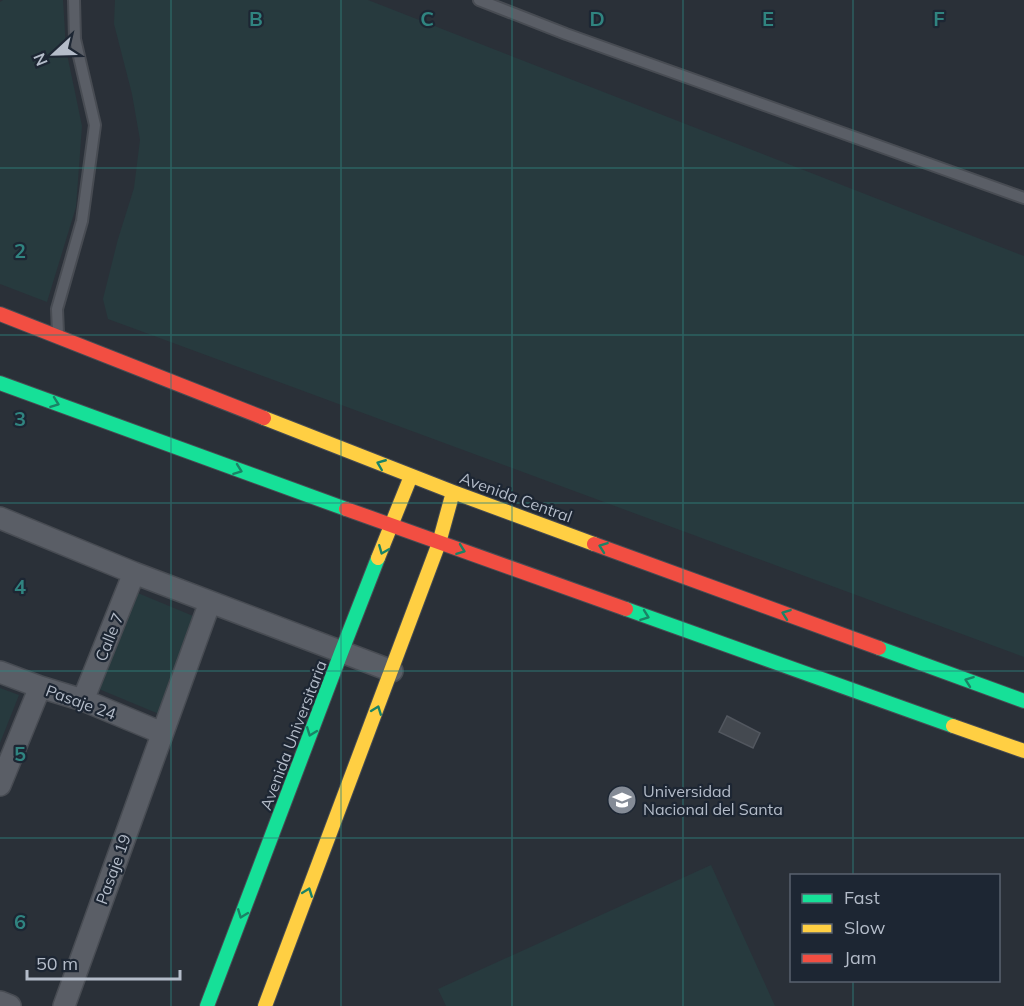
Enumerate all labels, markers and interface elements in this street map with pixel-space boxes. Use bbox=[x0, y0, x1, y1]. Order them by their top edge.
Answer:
text: B bbox=[249, 6, 263, 31]
text: C bbox=[420, 6, 434, 31]
text: D bbox=[589, 6, 605, 31]
text: E bbox=[762, 6, 774, 31]
text: F bbox=[933, 6, 945, 31]
north arrow bbox=[24, 24, 84, 84]
text: N bbox=[29, 50, 52, 69]
text: 2 bbox=[14, 238, 26, 263]
one-way arrow bbox=[49, 396, 60, 409]
text: 3 bbox=[14, 406, 26, 431]
one-way arrow bbox=[376, 459, 387, 471]
one-way arrow bbox=[232, 463, 243, 475]
street label: Avenida Central bbox=[457, 467, 575, 527]
one-way arrow bbox=[598, 541, 609, 554]
one-way arrow bbox=[455, 543, 466, 556]
one-way arrow bbox=[378, 544, 390, 555]
text: 4 bbox=[14, 574, 26, 599]
one-way arrow bbox=[639, 608, 650, 621]
one-way arrow bbox=[781, 608, 792, 621]
street label: Calle 7 bbox=[90, 610, 128, 664]
street label: Avenida Universitaria bbox=[255, 657, 331, 813]
one-way arrow bbox=[964, 675, 975, 688]
street label: Pasaje 24 bbox=[43, 680, 119, 724]
one-way arrow bbox=[370, 705, 382, 716]
one-way arrow bbox=[306, 726, 319, 736]
text: 5 bbox=[14, 741, 26, 766]
place label: Universidad Nacional del Santa bbox=[643, 781, 783, 819]
school or university icon: Universidad Nacional del Santa bbox=[606, 784, 638, 816]
street label: Pasaje 19 bbox=[91, 831, 135, 907]
legend bbox=[790, 874, 1000, 982]
text: Fast bbox=[844, 886, 880, 909]
one-way arrow bbox=[301, 888, 313, 899]
one-way arrow bbox=[237, 908, 250, 919]
text: 6 bbox=[14, 909, 26, 934]
text: Slow bbox=[844, 916, 886, 939]
scale bar bbox=[27, 943, 180, 981]
text: Jam bbox=[844, 946, 877, 969]
text: 50 m bbox=[36, 952, 78, 975]

